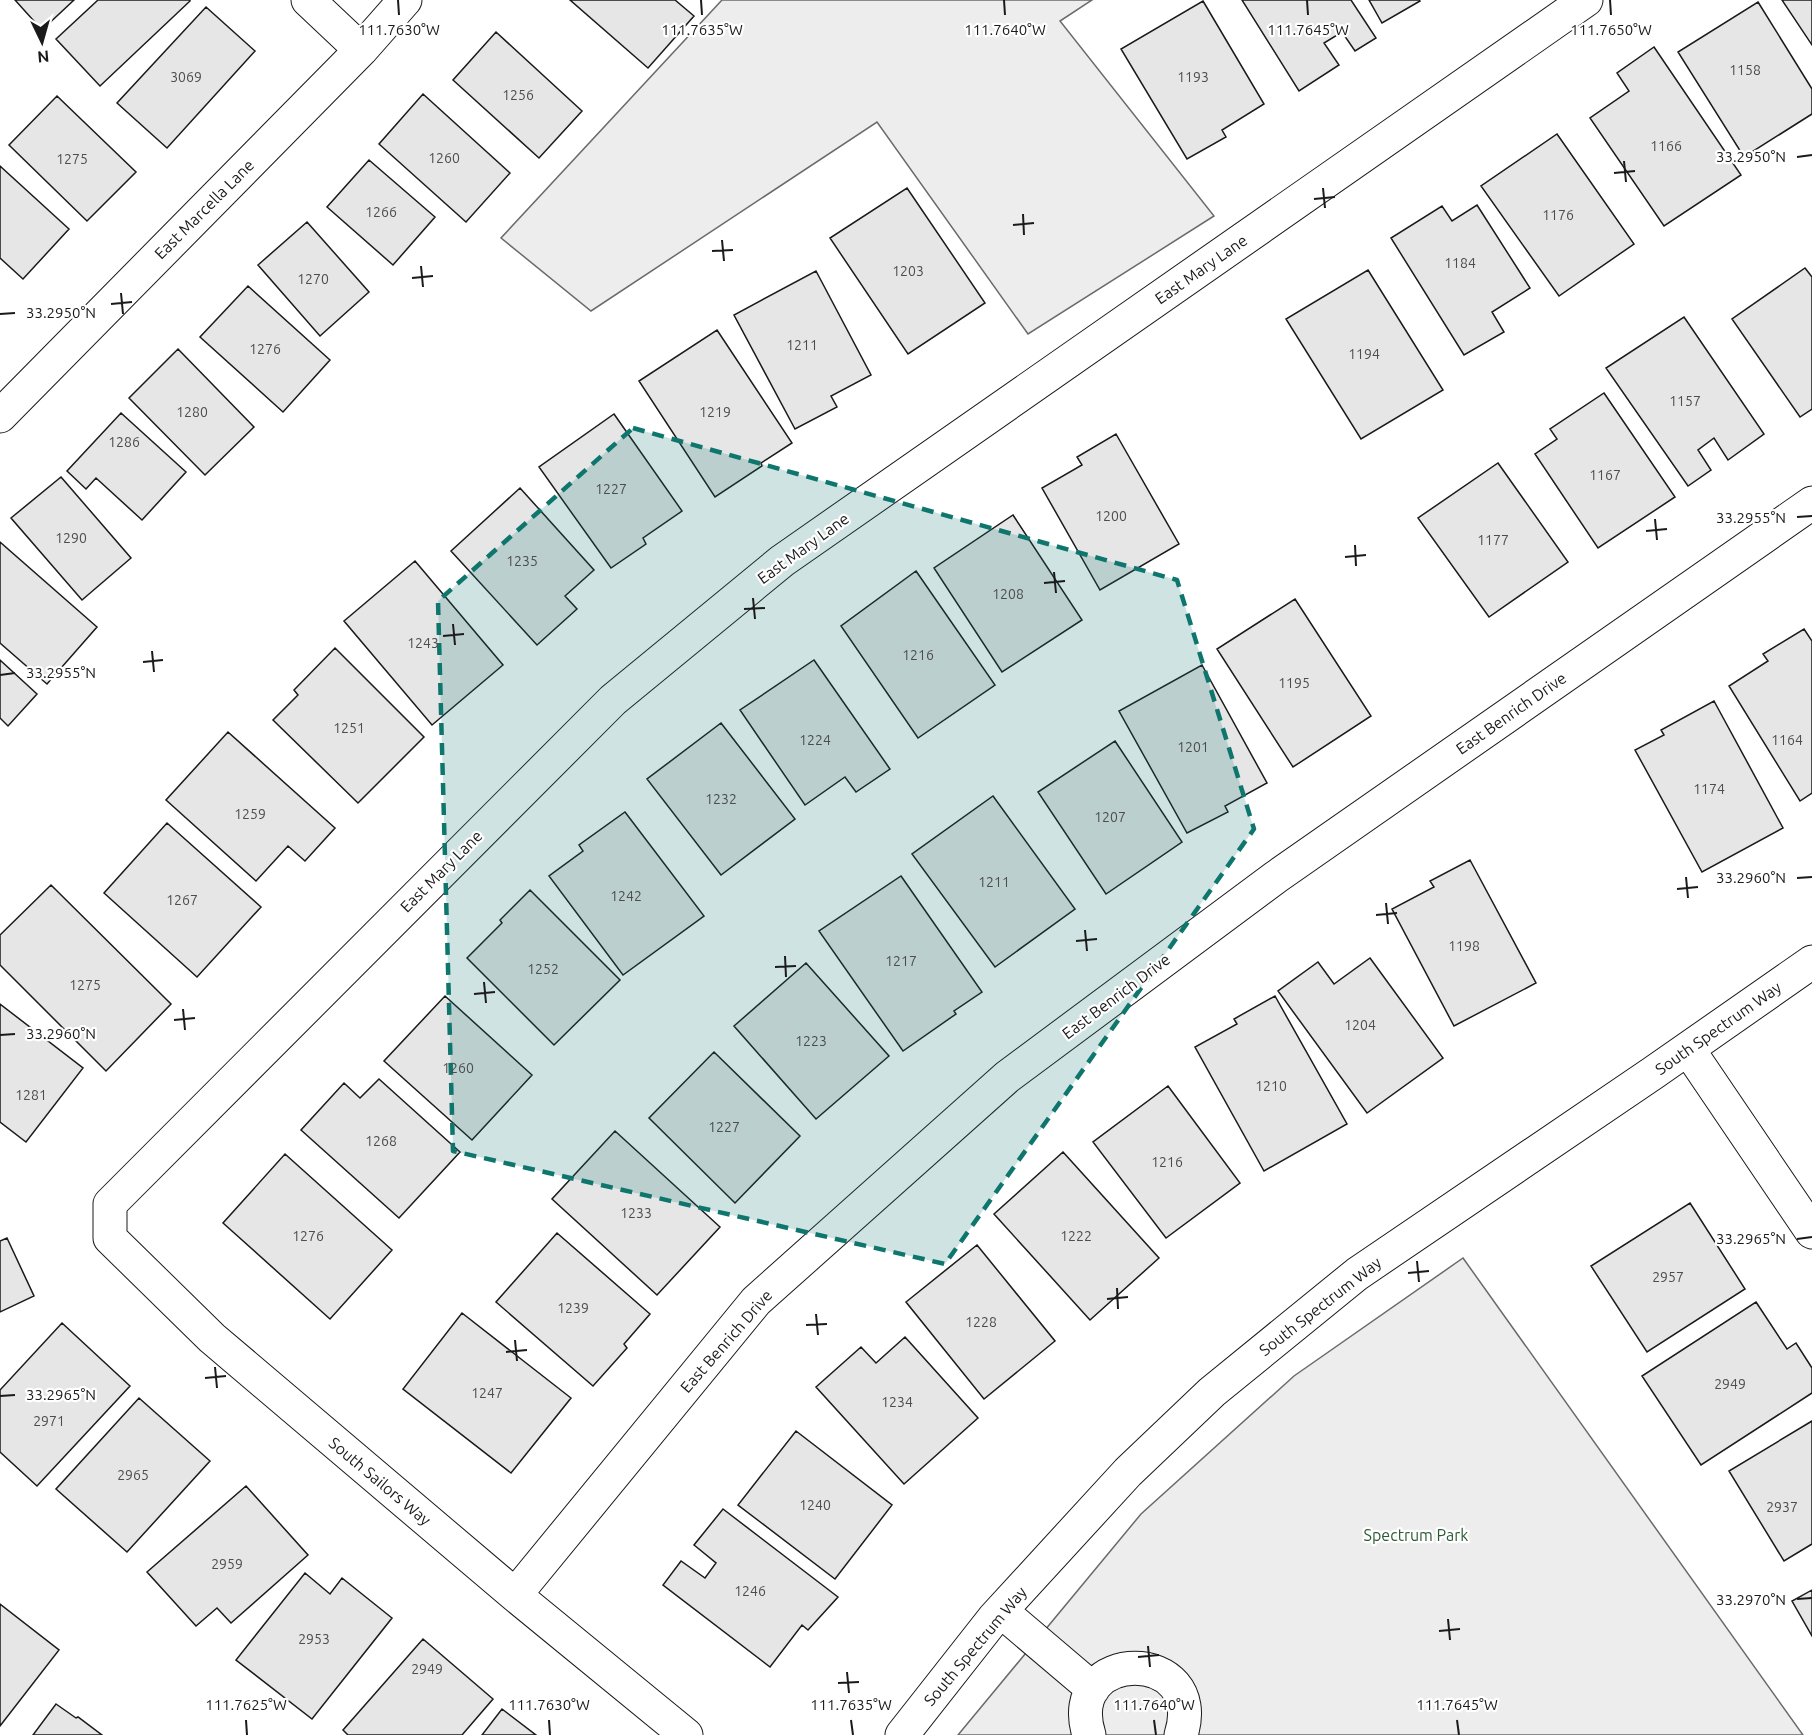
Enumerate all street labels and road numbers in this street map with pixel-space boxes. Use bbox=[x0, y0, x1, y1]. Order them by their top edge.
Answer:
street label: East Marcella Lane bbox=[151, 156, 257, 262]
street label: East Mary Lane bbox=[1151, 231, 1251, 307]
street label: East Mary Lane bbox=[754, 509, 852, 587]
street label: East Benrich Drive bbox=[1452, 668, 1570, 758]
street label: East Mary Lane bbox=[396, 826, 486, 916]
street label: East Benrich Drive bbox=[1059, 950, 1173, 1042]
street label: South Spectrum Way bbox=[1652, 978, 1785, 1078]
street label: South Spectrum Way bbox=[1256, 1253, 1385, 1359]
street label: East Benrich Drive bbox=[676, 1286, 776, 1396]
street label: South Sailors Way bbox=[326, 1433, 435, 1529]
street label: South Spectrum Way bbox=[920, 1583, 1030, 1709]

